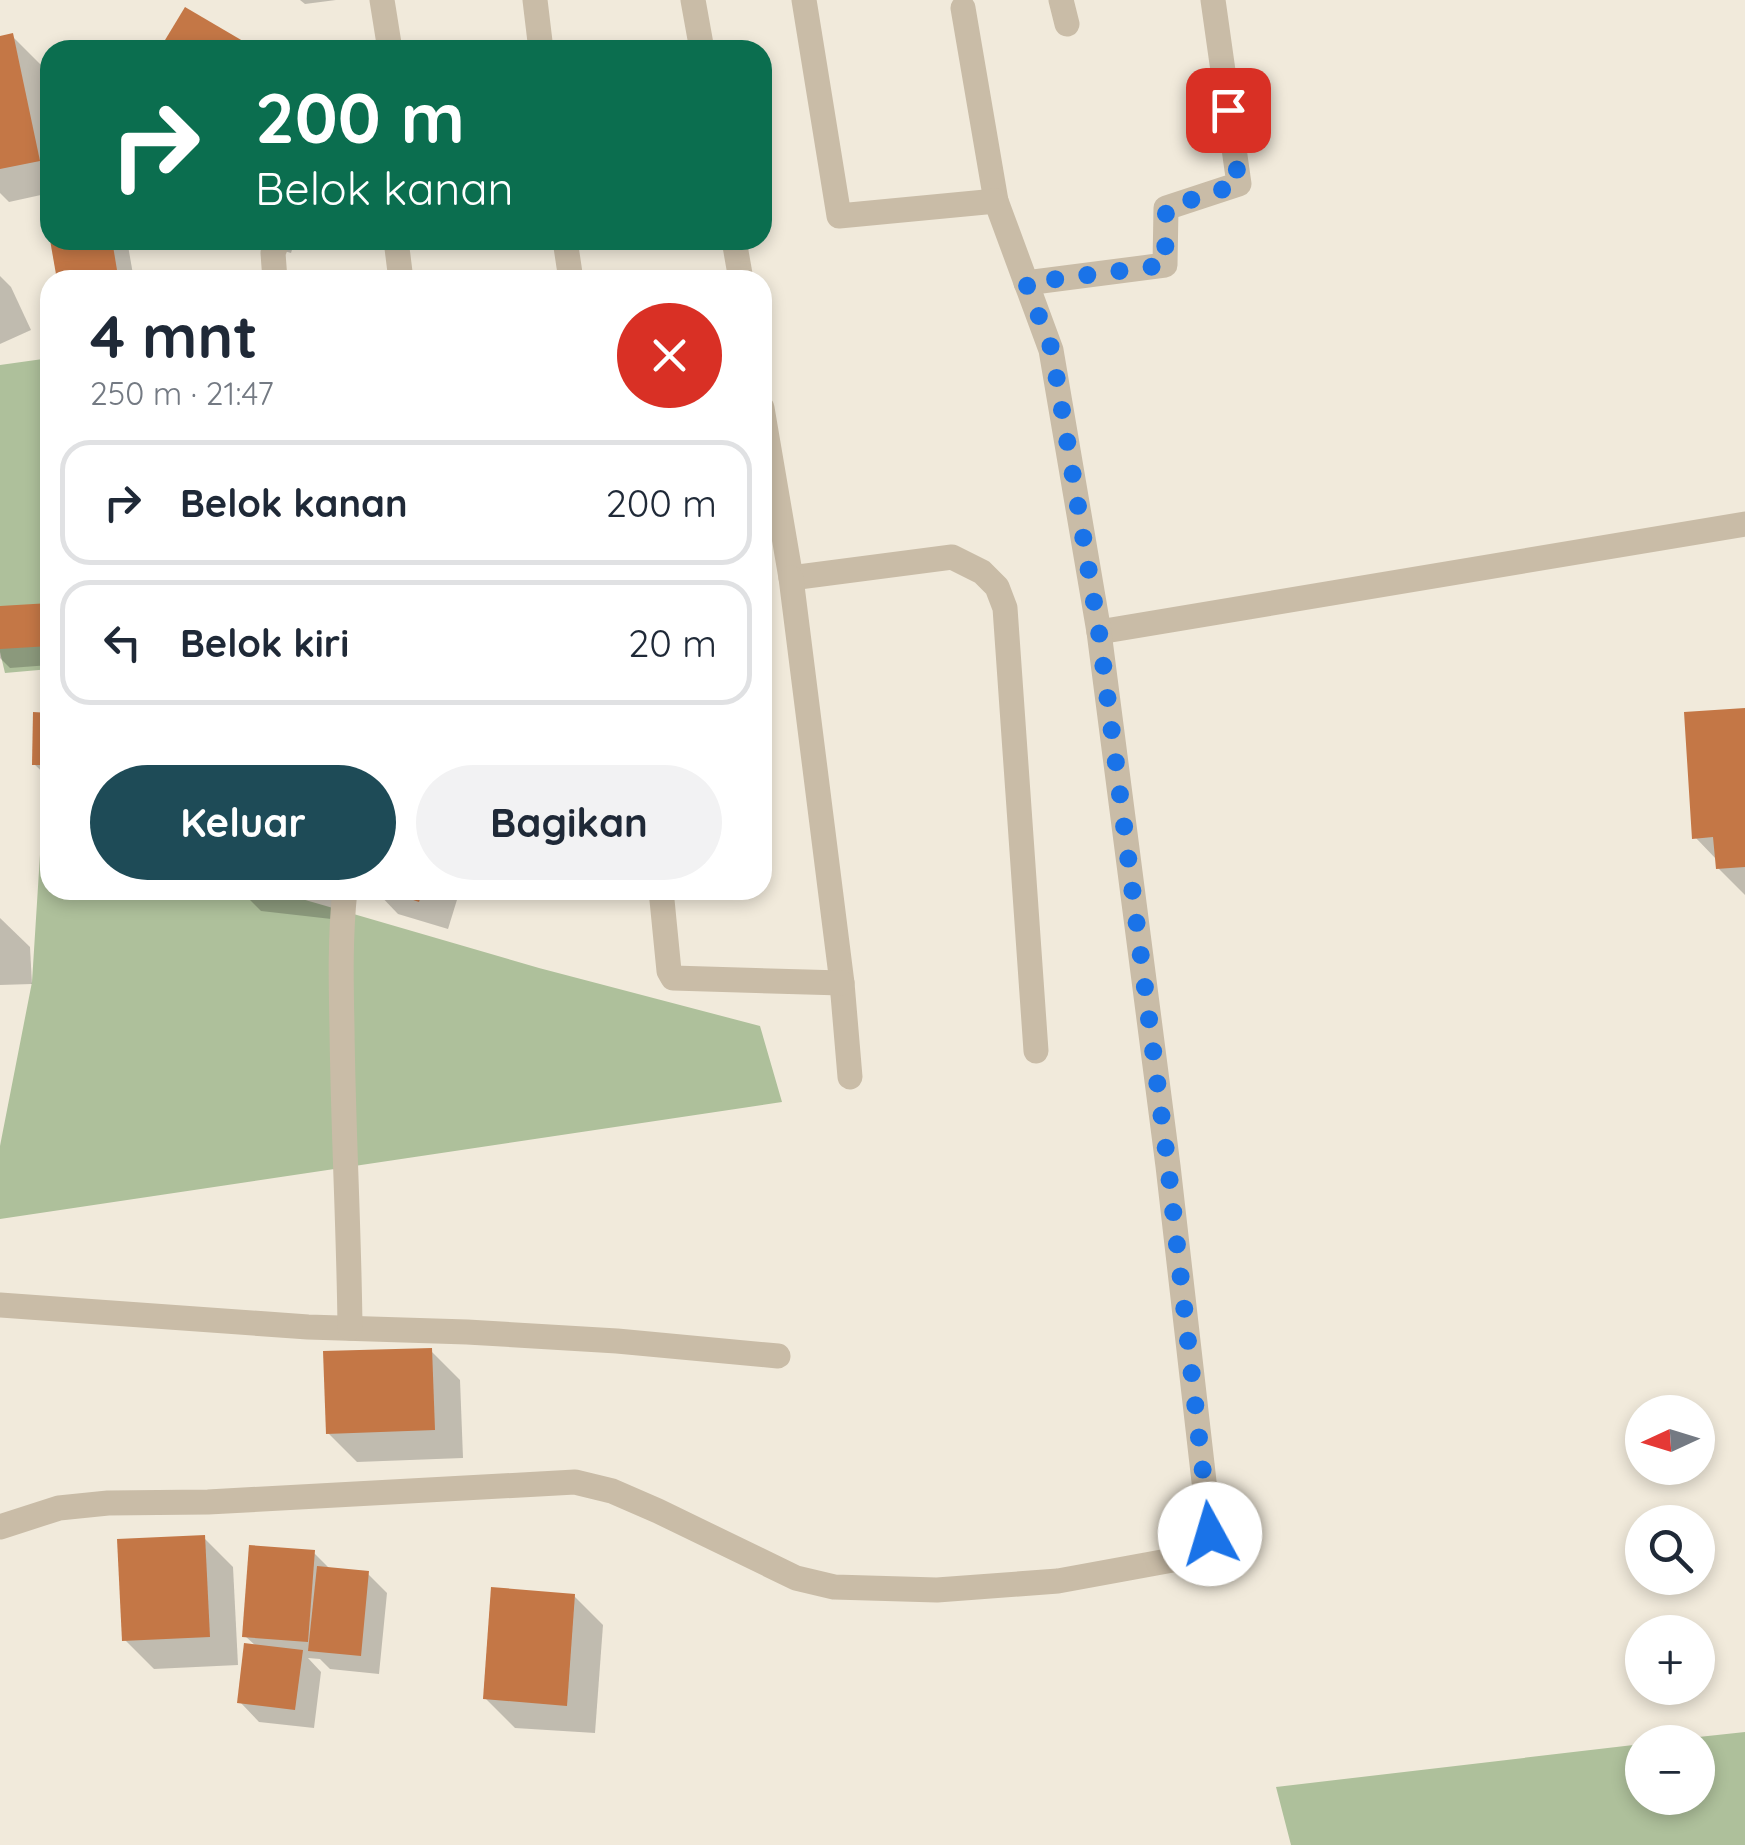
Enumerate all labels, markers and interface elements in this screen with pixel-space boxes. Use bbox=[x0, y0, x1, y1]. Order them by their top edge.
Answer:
pin bbox=[1186, 68, 1271, 153]
text: 200 m bbox=[255, 73, 465, 161]
icon: right bbox=[90, 80, 220, 210]
icon: arrive bbox=[1201, 83, 1256, 138]
text: Belok kanan bbox=[255, 160, 514, 216]
text: 4 mnt bbox=[90, 298, 258, 373]
button: close bbox=[617, 303, 722, 408]
text: 250 m · 21:47 bbox=[90, 373, 274, 413]
icon: right bbox=[95, 475, 150, 530]
text: Belok kanan bbox=[180, 479, 408, 527]
text: 200 m bbox=[606, 479, 717, 527]
icon: left bbox=[95, 615, 150, 670]
text: Belok kiri bbox=[180, 619, 349, 667]
text: 20 m bbox=[628, 619, 717, 667]
button: Keluar bbox=[90, 765, 396, 880]
button: Bagikan bbox=[416, 765, 722, 880]
north arrow bbox=[1625, 1395, 1715, 1485]
map controls bbox=[1625, 1395, 1715, 1815]
position arrow bbox=[1158, 1482, 1262, 1586]
button: search bbox=[1625, 1505, 1715, 1595]
button: + bbox=[1625, 1615, 1715, 1705]
button: − bbox=[1625, 1725, 1715, 1815]

